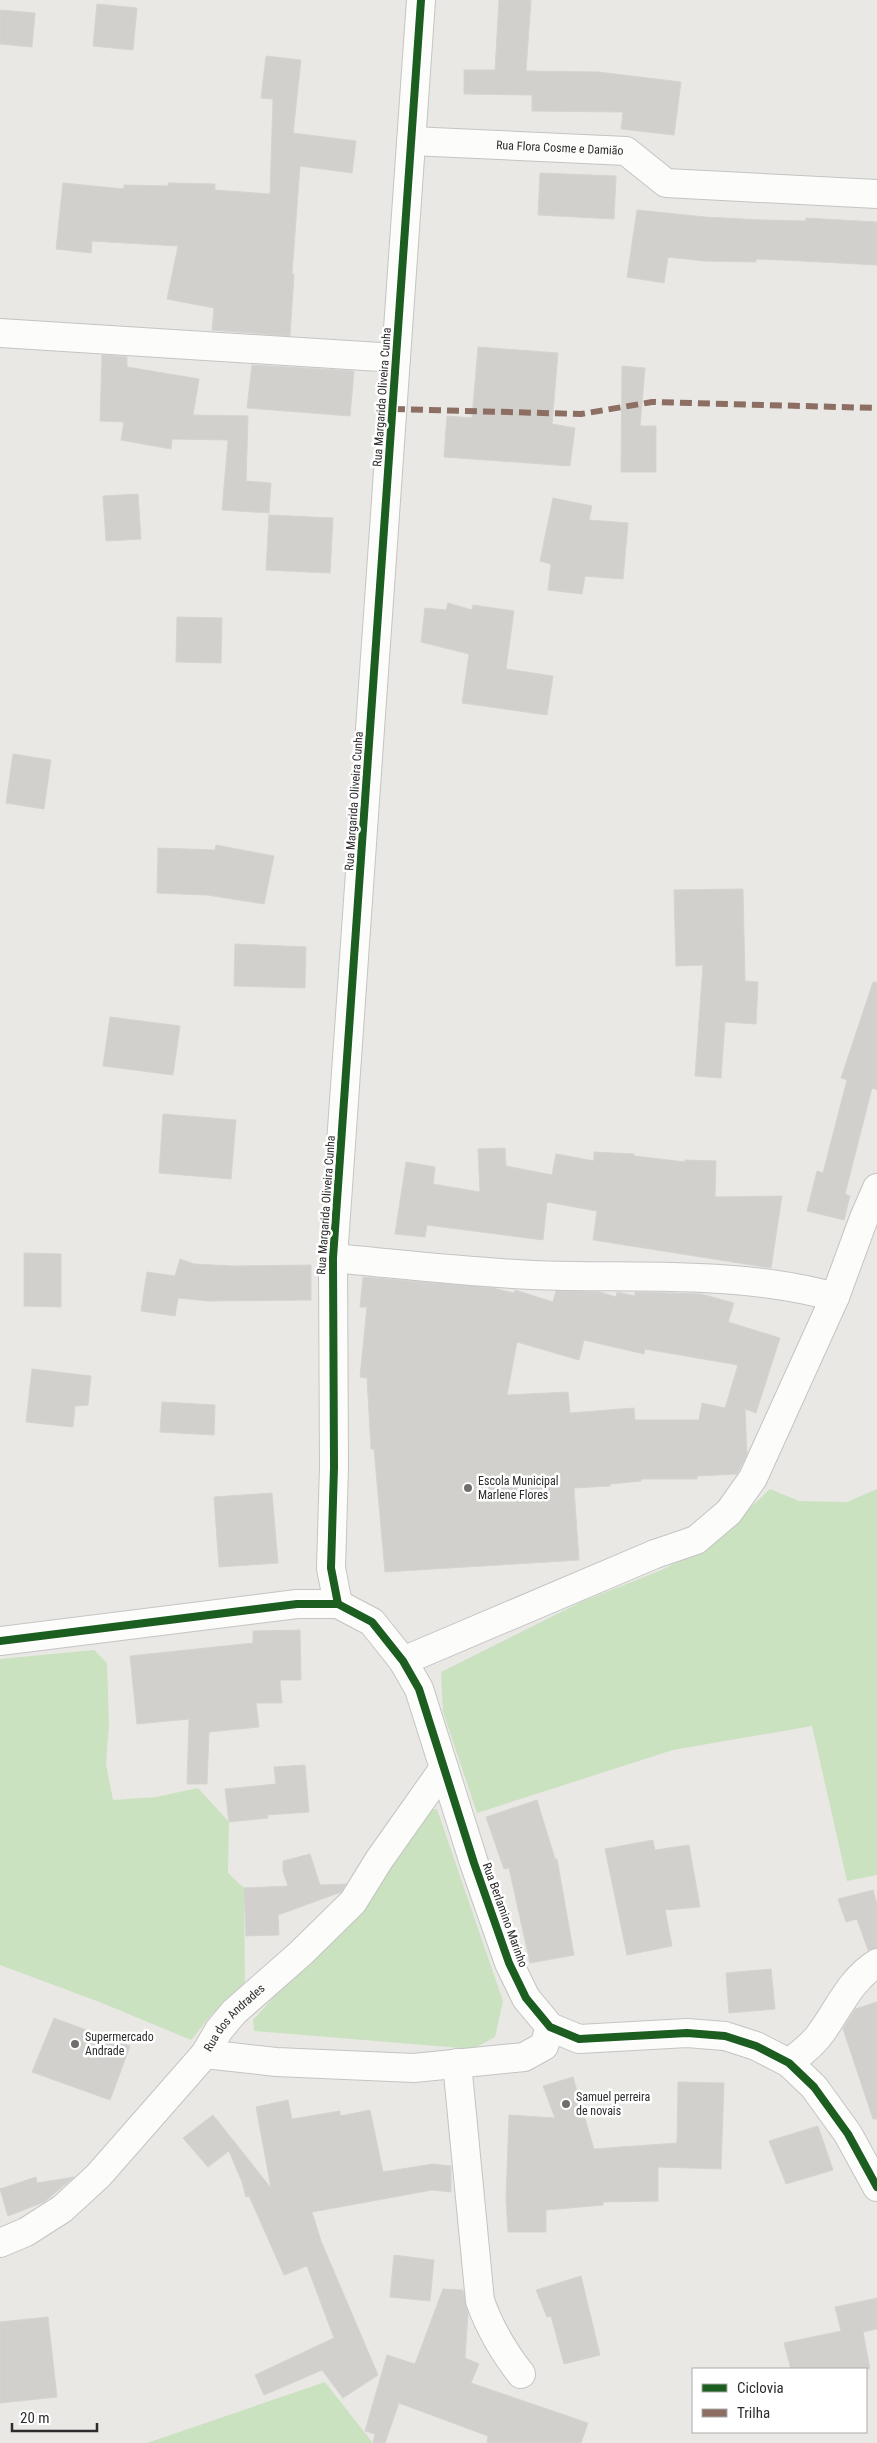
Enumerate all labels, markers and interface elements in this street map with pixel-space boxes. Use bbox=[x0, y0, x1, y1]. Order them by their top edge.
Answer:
street label: Rua Flora Cosme e Damião bbox=[496, 138, 624, 158]
street label: Rua Margarida Oliveira Cunha bbox=[370, 327, 394, 467]
street label: Rua Margarida Oliveira Cunha bbox=[342, 731, 366, 871]
street label: Rua Margarida Oliveira Cunha bbox=[314, 1135, 338, 1275]
place label: Escola Municipal Marlene Flores bbox=[478, 1474, 558, 1502]
marker: Escola Municipal Marlene Flores bbox=[462, 1482, 474, 1494]
street label: Rua Berlamino Marinho bbox=[480, 1861, 530, 1969]
street label: Rua dos Andrades bbox=[201, 1981, 268, 2054]
place label: Supermercado Andrade bbox=[85, 2030, 154, 2058]
marker: Supermercado Andrade bbox=[69, 2038, 81, 2050]
place label: Samuel perreira de novais bbox=[576, 2090, 650, 2118]
marker: Samuel perreira de novais bbox=[560, 2098, 572, 2110]
legend bbox=[692, 2368, 867, 2433]
text: Ciclovia bbox=[737, 2379, 784, 2397]
scale bar bbox=[12, 2400, 98, 2432]
text: Trilha bbox=[737, 2404, 770, 2422]
text: 20 m bbox=[20, 2409, 50, 2427]

